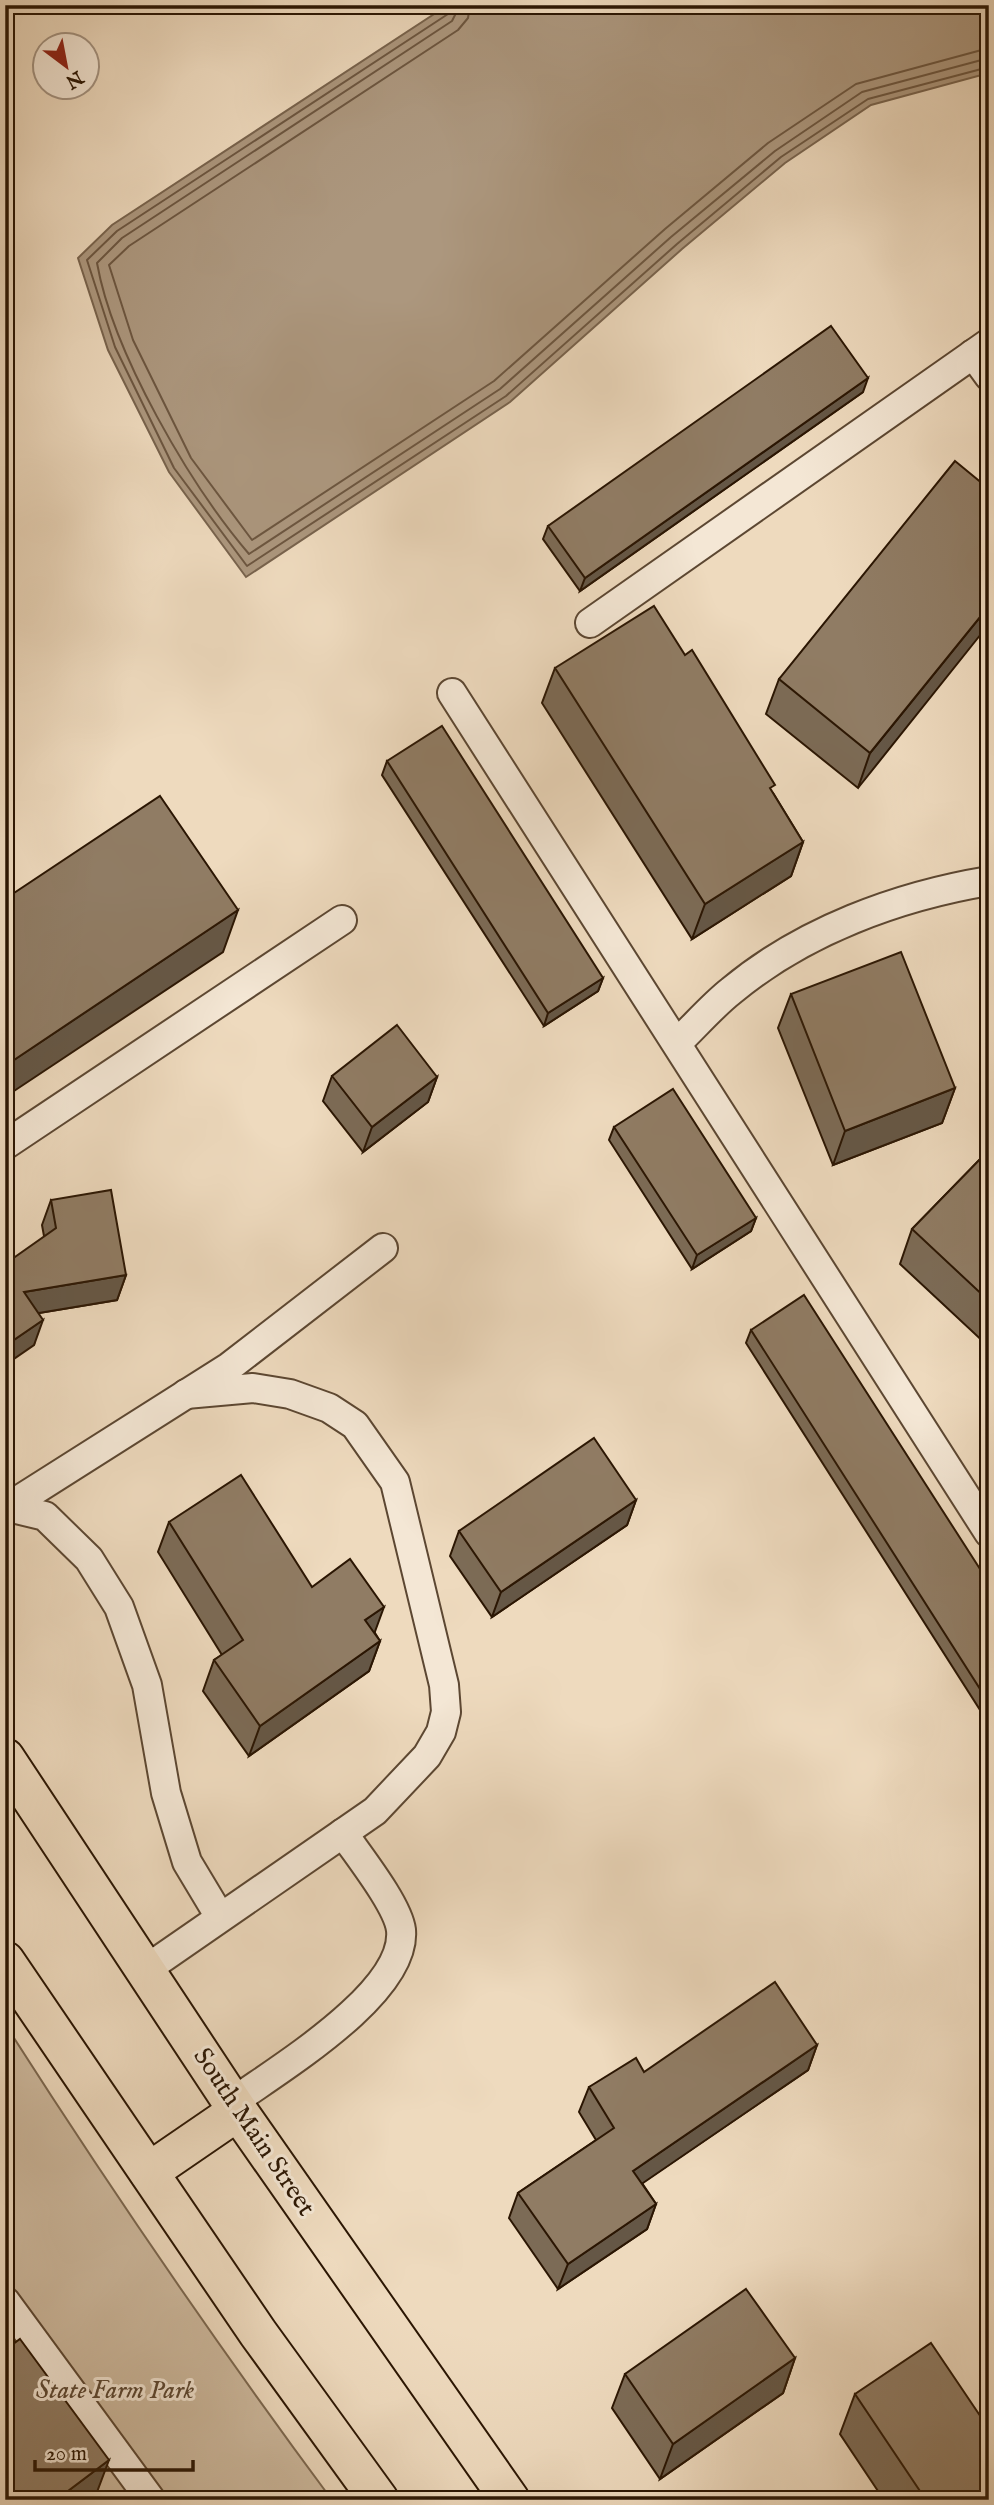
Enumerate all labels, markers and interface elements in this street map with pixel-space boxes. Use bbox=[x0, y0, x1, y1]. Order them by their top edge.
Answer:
north arrow bbox=[32, 32, 102, 102]
text: N bbox=[60, 64, 88, 94]
street label: South Main Street bbox=[186, 2042, 322, 2222]
park label: State Farm Park bbox=[36, 2374, 195, 2407]
scale bar bbox=[35, 2428, 192, 2472]
text: 20 m bbox=[46, 2441, 87, 2468]

